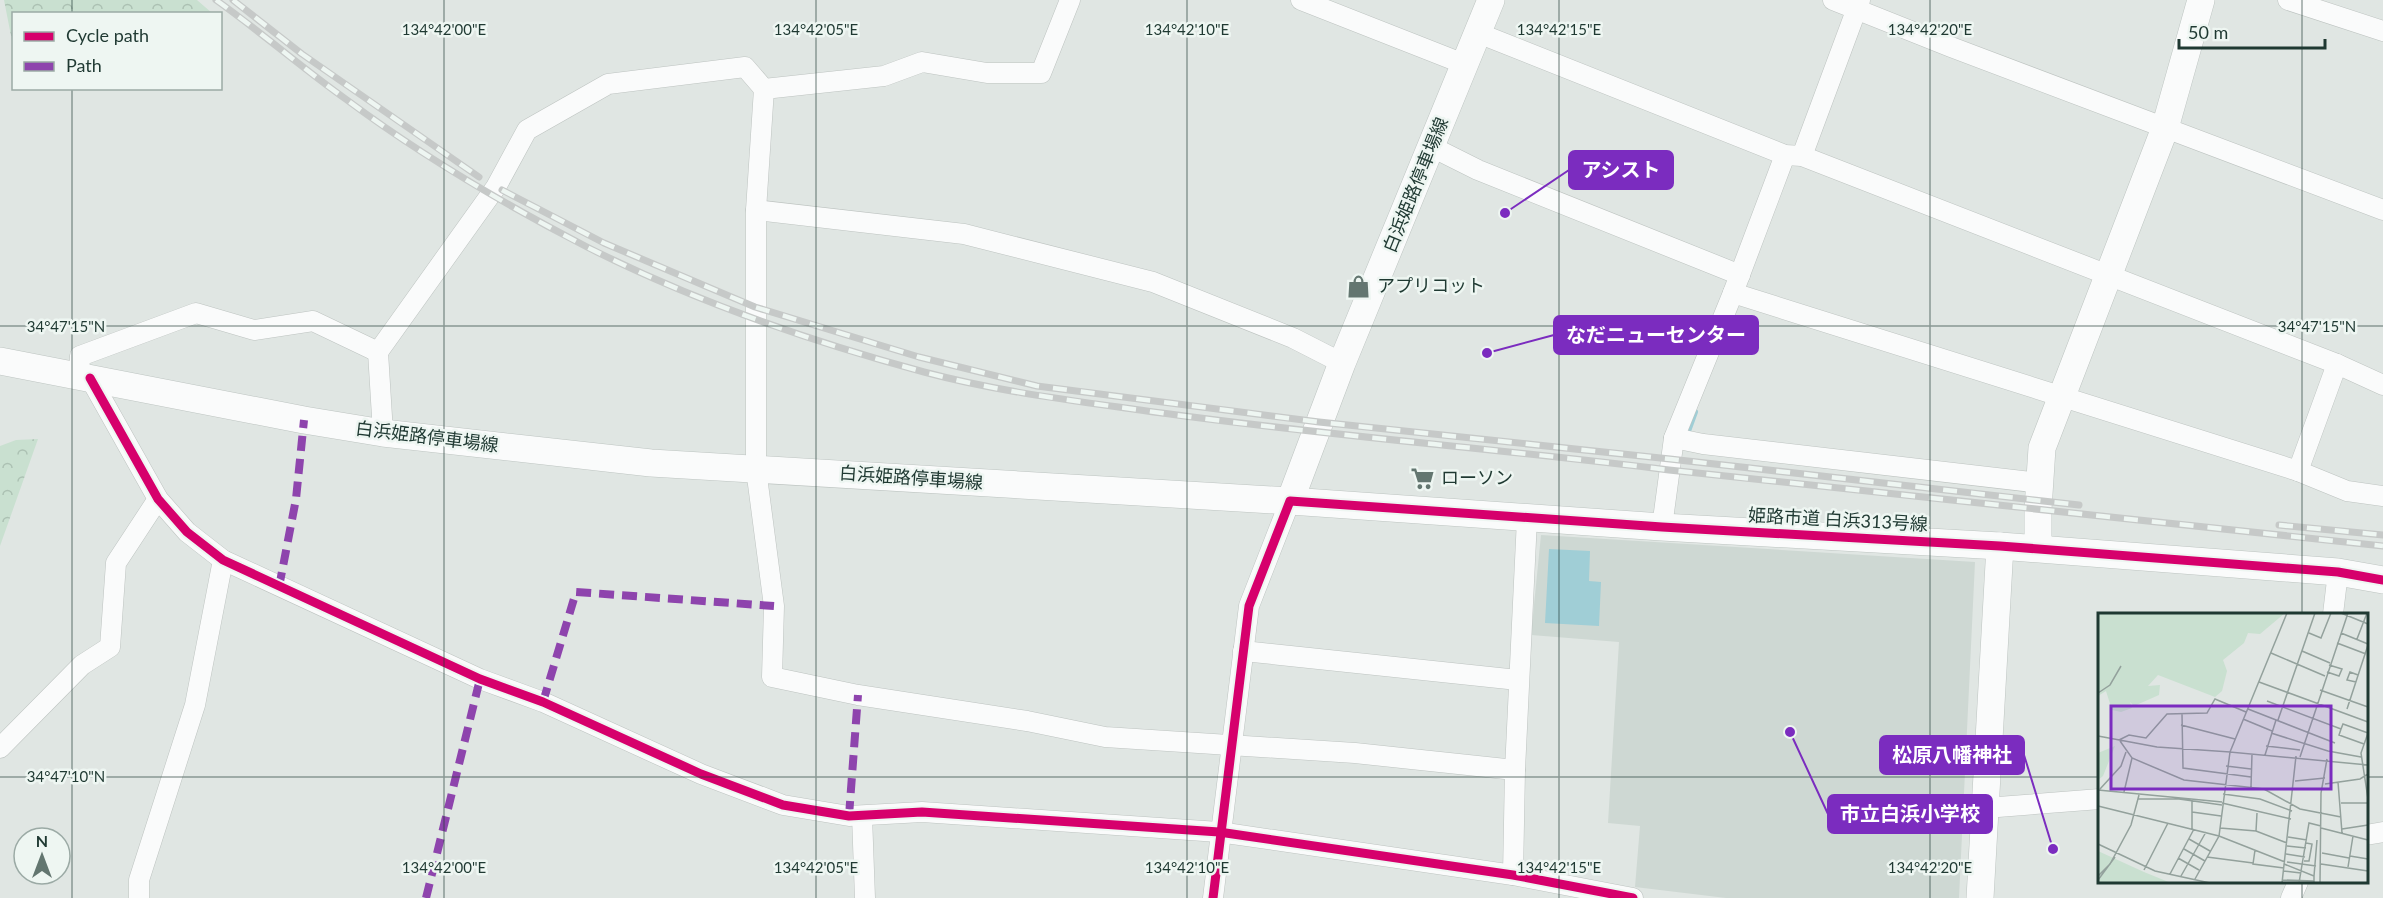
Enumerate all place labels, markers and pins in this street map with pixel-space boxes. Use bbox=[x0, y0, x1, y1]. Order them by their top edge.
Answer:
callout: アシスト bbox=[1569, 151, 1673, 189]
shop icon: アプリコット bbox=[1346, 273, 1372, 299]
place label: アプリコット bbox=[1377, 274, 1485, 296]
callout: なだニューセンター bbox=[1554, 316, 1758, 354]
supermarket icon: ローソン bbox=[1410, 465, 1436, 491]
place label: ローソン bbox=[1441, 466, 1513, 488]
callout: 松原八幡神社 bbox=[1880, 736, 2024, 774]
callout: 市立白浜小学校 bbox=[1828, 795, 1992, 833]

